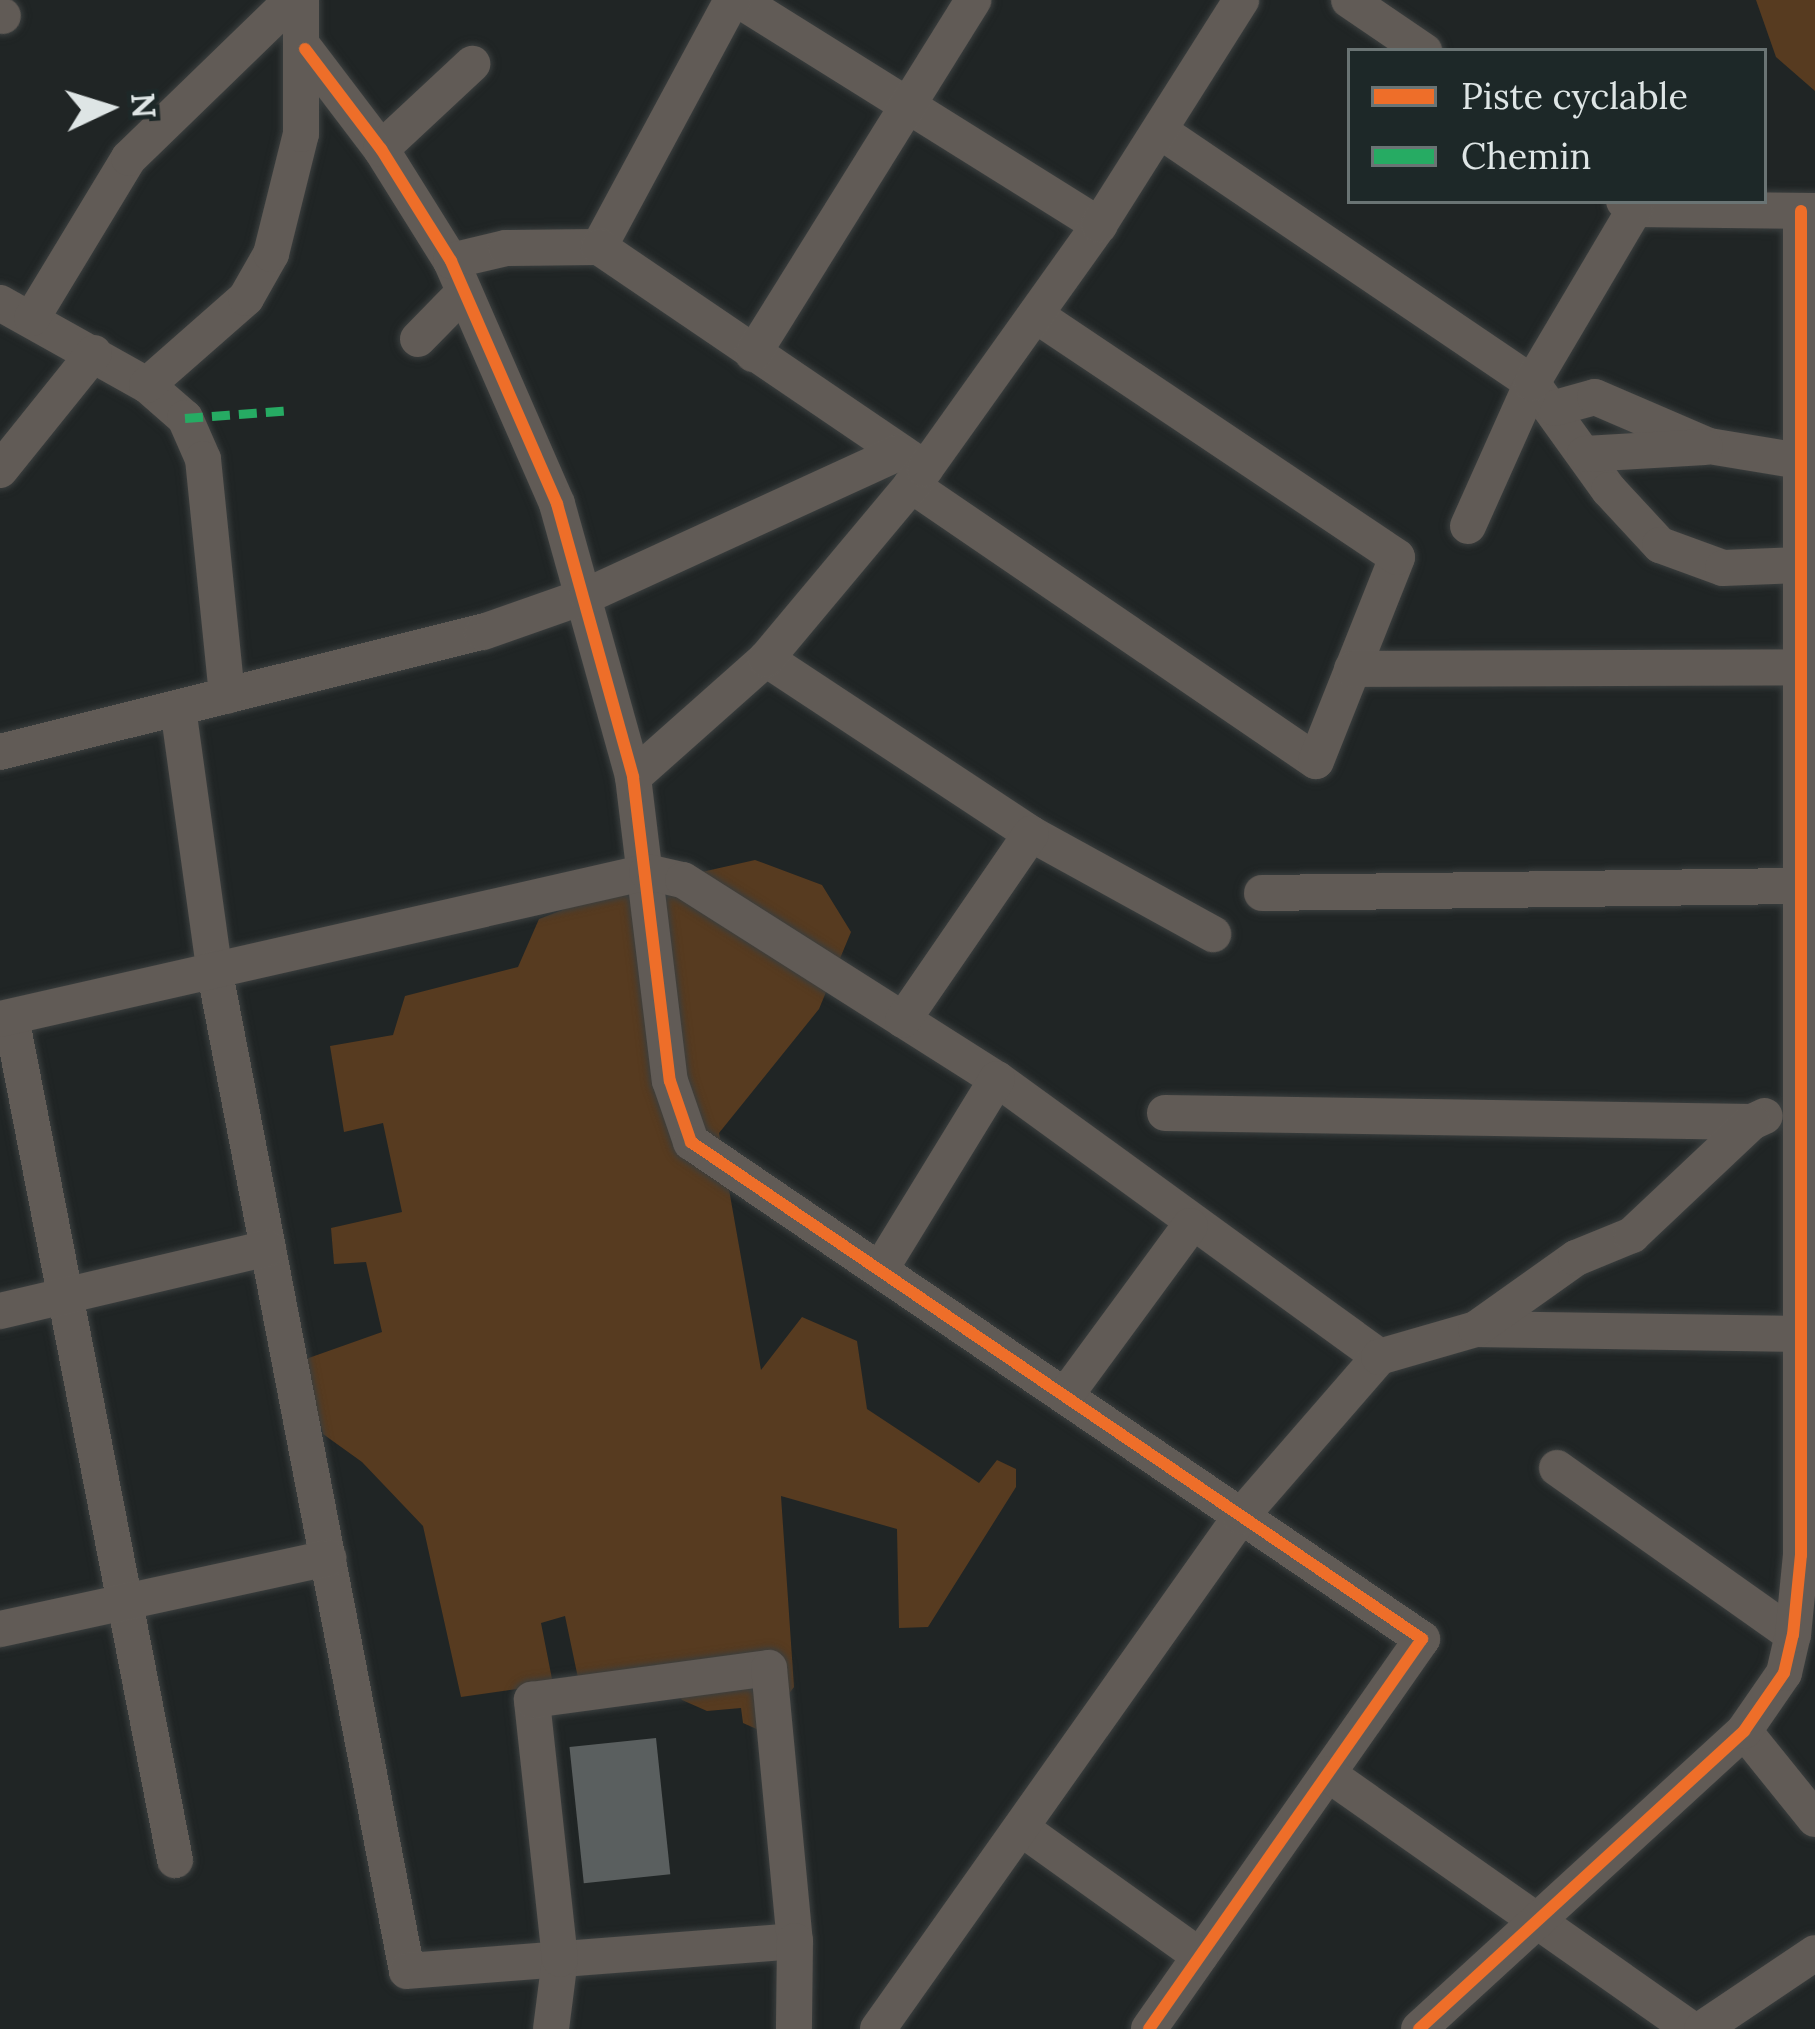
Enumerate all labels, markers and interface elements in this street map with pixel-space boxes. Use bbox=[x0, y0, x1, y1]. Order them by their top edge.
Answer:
north arrow bbox=[48, 48, 168, 168]
legend bbox=[1347, 48, 1767, 204]
text: Piste cyclable bbox=[1461, 73, 1688, 119]
text: N bbox=[122, 91, 166, 120]
text: Chemin bbox=[1461, 133, 1591, 179]

